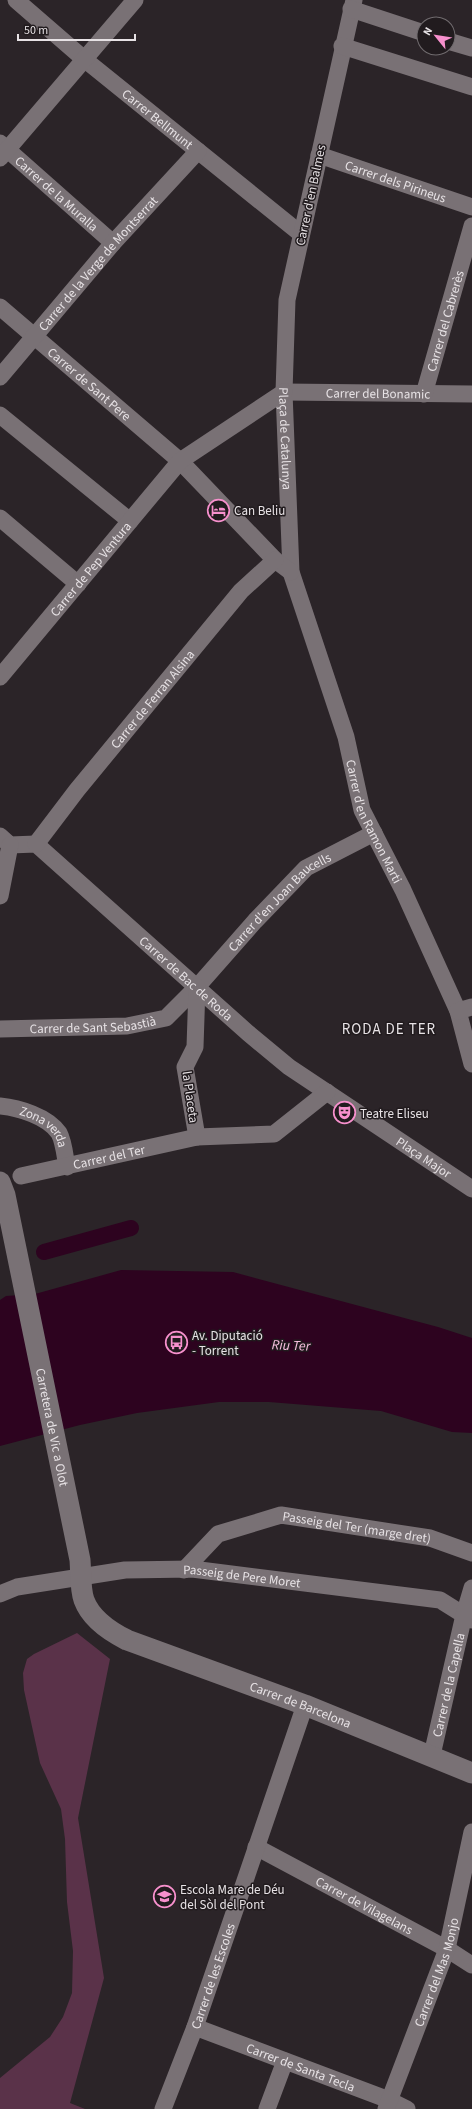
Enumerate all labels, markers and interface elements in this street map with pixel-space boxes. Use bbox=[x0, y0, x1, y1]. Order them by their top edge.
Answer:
scale bar bbox=[18, 16, 135, 42]
north arrow bbox=[416, 16, 456, 56]
text: 50 m bbox=[24, 22, 48, 39]
text: N bbox=[419, 24, 436, 38]
street label: Carrer Bellmunt bbox=[118, 85, 197, 154]
street label: Carrer d'en Balmes bbox=[291, 142, 331, 247]
street label: Carrer de la Muralla bbox=[11, 152, 102, 236]
street label: Carrer dels Pirineus bbox=[342, 156, 449, 208]
street label: Carrer de la Verge de Montserrat bbox=[35, 192, 163, 335]
street label: Carrer del Cabrerès bbox=[423, 268, 469, 374]
street label: Carrer de Sant Pere bbox=[43, 344, 135, 425]
street label: Carrer del Bonamic bbox=[326, 384, 430, 404]
street label: Plaça de Catalunya bbox=[274, 387, 296, 490]
hotel icon: Can Beliu bbox=[206, 497, 232, 523]
place label: Can Beliu bbox=[234, 502, 285, 520]
street label: Carrer de Pep Ventura bbox=[46, 518, 136, 621]
street label: Carrer de Ferran Alsina bbox=[107, 646, 199, 753]
street label: Carrer d'en Ramon Marti bbox=[341, 758, 406, 887]
street label: Carrer d'en Joan Baucells bbox=[224, 848, 335, 956]
street label: Carrer de Bac de Roda bbox=[135, 932, 237, 1025]
street label: Carrer de Sant Sebastià bbox=[29, 1012, 158, 1038]
district label: RODA DE TER bbox=[342, 1019, 436, 1040]
street label: la Placeta bbox=[177, 1070, 203, 1124]
theatre icon: Teatre Eliseu bbox=[331, 1100, 357, 1126]
street label: Zona verda bbox=[17, 1102, 71, 1149]
place label: Teatre Eliseu bbox=[360, 1105, 429, 1123]
street label: Plaça Major bbox=[392, 1133, 455, 1183]
street label: Carrer del Ter bbox=[71, 1141, 147, 1174]
place label: Av. Diputació - Torrent bbox=[192, 1327, 263, 1360]
bus stop icon: Av. Diputació - Torrent bbox=[163, 1329, 189, 1355]
water label: Riu Ter bbox=[271, 1335, 312, 1357]
street label: Carretera de Vic a Olot bbox=[31, 1367, 73, 1489]
street label: Passeig del Ter (marge dret) bbox=[281, 1507, 432, 1548]
street label: Passeig de Pere Moret bbox=[183, 1561, 302, 1593]
street label: Carrer de la Capella bbox=[428, 1631, 470, 1739]
street label: Carrer de Barcelona bbox=[247, 1678, 354, 1733]
street label: Carrer de Vilagelans bbox=[312, 1872, 416, 1939]
place label: Escola Mare de Déu del Sòl del Pont bbox=[180, 1881, 285, 1914]
school or university icon: Escola Mare de Déu del Sòl del Pont bbox=[151, 1883, 177, 1909]
street label: Carrer del Mas Monjo bbox=[410, 1916, 463, 2029]
street label: Carrer de les Escoles bbox=[187, 1920, 240, 2032]
street label: Carrer de Santa Tecla bbox=[243, 2039, 357, 2096]

